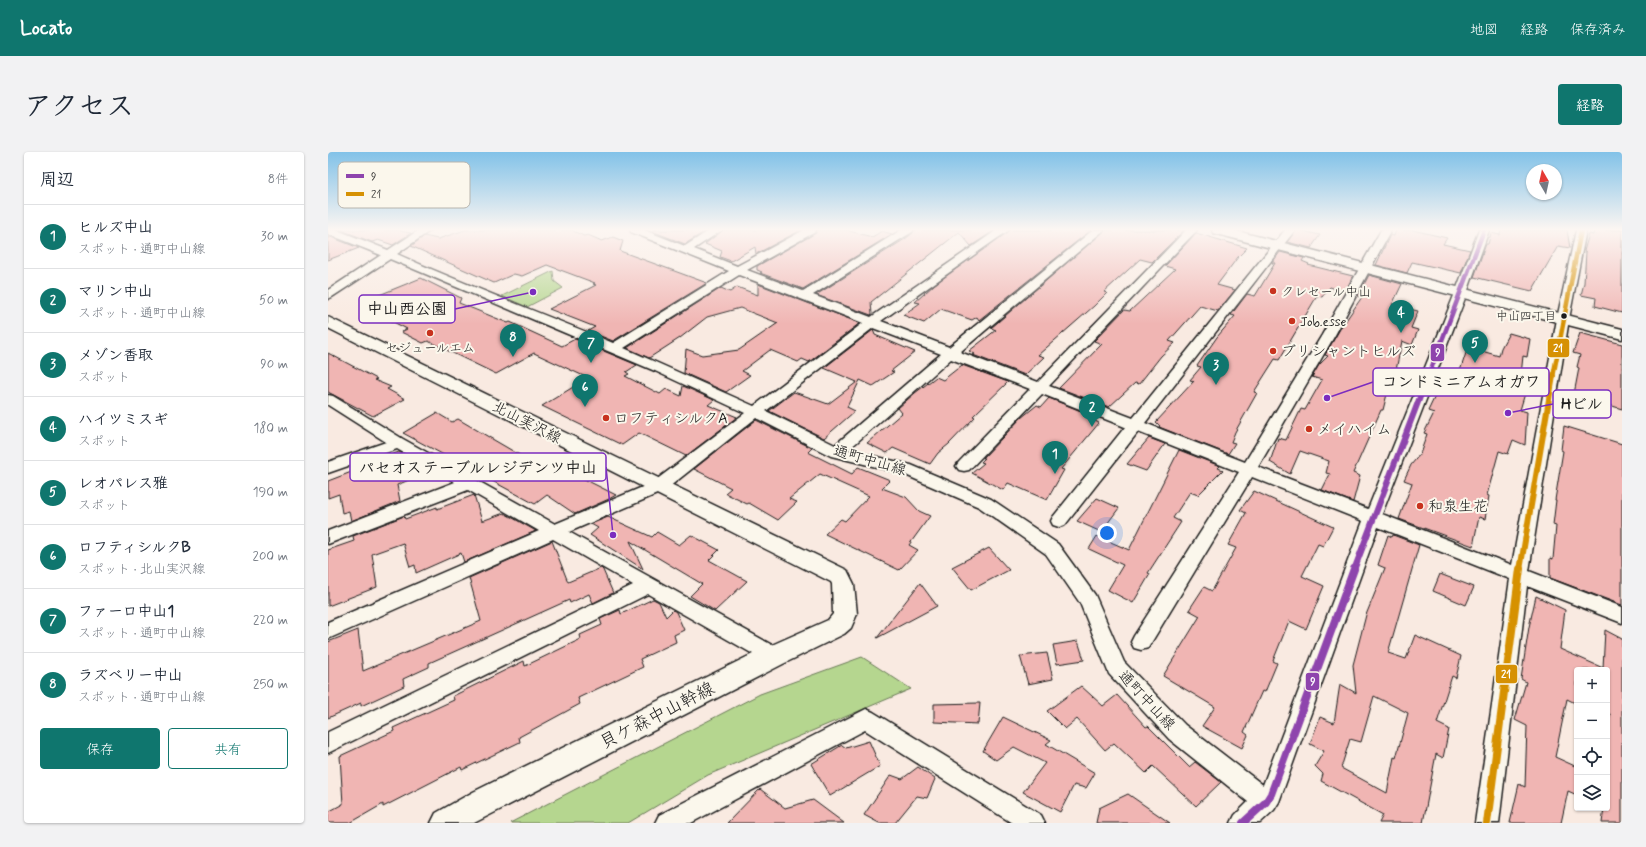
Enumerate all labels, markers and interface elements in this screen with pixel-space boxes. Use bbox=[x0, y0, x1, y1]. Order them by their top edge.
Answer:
text: Locato bbox=[20, 16, 72, 41]
text: 地図 bbox=[1470, 21, 1498, 39]
text: 経路 bbox=[1520, 21, 1548, 39]
text: 保存済み bbox=[1570, 21, 1626, 39]
button: 経路 bbox=[1558, 84, 1622, 125]
text: アクセス bbox=[24, 89, 134, 126]
legend bbox=[338, 162, 470, 208]
north arrow bbox=[1526, 164, 1562, 200]
text: 周辺 bbox=[40, 169, 74, 191]
text: 9 bbox=[371, 170, 376, 184]
text: 8件 bbox=[268, 171, 288, 188]
text: 21 bbox=[371, 188, 381, 202]
text: ヒルズ中山 bbox=[78, 218, 153, 238]
text: 1 bbox=[50, 228, 56, 245]
text: 30 m bbox=[261, 228, 288, 245]
text: スポット · 通町中山線 bbox=[78, 241, 205, 258]
text: マリン中山 bbox=[78, 282, 153, 302]
place label: クレセール中山 bbox=[1281, 284, 1371, 301]
marker: クレセール中山 bbox=[1268, 286, 1278, 296]
text: 2 bbox=[50, 292, 56, 309]
text: 50 m bbox=[259, 292, 288, 309]
callout: 中山西公園 bbox=[359, 295, 455, 323]
text: 中山西公園 bbox=[367, 299, 447, 320]
pin: 4 bbox=[1388, 300, 1414, 333]
text: スポット · 通町中山線 bbox=[78, 305, 205, 322]
place label: 中山四丁目 bbox=[1496, 309, 1556, 325]
marker: 中山四丁目 bbox=[1559, 311, 1569, 321]
place label: Job.esse bbox=[1300, 314, 1346, 331]
marker: Job.esse bbox=[1287, 316, 1297, 326]
pin: 8 bbox=[500, 324, 526, 357]
marker: セジュールエム bbox=[425, 328, 435, 338]
pin: 7 bbox=[578, 330, 604, 363]
pin: 5 bbox=[1462, 330, 1488, 363]
line badge: 21 bbox=[1547, 338, 1570, 358]
place label: セジュールエム bbox=[385, 340, 475, 357]
place label: ブリシャントヒルズ bbox=[1281, 342, 1416, 362]
text: 21 bbox=[1553, 342, 1563, 356]
line badge: 9 bbox=[1430, 343, 1445, 362]
text: メゾン香取 bbox=[78, 346, 153, 366]
marker: ブリシャントヒルズ bbox=[1268, 346, 1278, 356]
text: 9 bbox=[1435, 346, 1441, 360]
pin: 3 bbox=[1203, 352, 1229, 385]
text: 3 bbox=[50, 356, 56, 373]
text: 90 m bbox=[260, 356, 288, 373]
callout: コンドミニアムオガワ bbox=[1373, 368, 1549, 396]
text: スポット bbox=[78, 369, 130, 386]
text: コンドミニアムオガワ bbox=[1381, 372, 1541, 393]
pin: 6 bbox=[572, 374, 598, 407]
callout: Hビル bbox=[1553, 390, 1611, 418]
pin: 2 bbox=[1079, 394, 1105, 427]
text: Hビル bbox=[1561, 394, 1603, 415]
street label: 北山実沢線 bbox=[489, 397, 565, 449]
place label: ロフティシルクA bbox=[614, 409, 728, 429]
text: ハイツミスギ bbox=[78, 410, 168, 430]
marker: ロフティシルクA bbox=[601, 413, 611, 423]
text: 4 bbox=[49, 420, 57, 437]
text: 180 m bbox=[253, 420, 288, 437]
place label: メイハイム bbox=[1317, 420, 1391, 440]
marker: メイハイム bbox=[1304, 424, 1314, 434]
text: スポット bbox=[78, 433, 130, 450]
street label: 通町中山線 bbox=[831, 441, 909, 481]
pin: 1 bbox=[1042, 441, 1068, 474]
callout: パセオステーブルレジデンツ中山 bbox=[350, 453, 606, 481]
text: パセオステーブルレジデンツ中山 bbox=[359, 458, 597, 479]
text: レオパレス雅 bbox=[78, 474, 168, 494]
text: 5 bbox=[49, 484, 57, 501]
text: 190 m bbox=[253, 484, 288, 501]
text: スポット bbox=[78, 497, 130, 514]
place label: 和泉生花 bbox=[1428, 497, 1488, 517]
marker: 和泉生花 bbox=[1415, 501, 1425, 511]
your location bbox=[1097, 523, 1117, 543]
text: ロフティシルクB bbox=[78, 538, 191, 558]
text: 6 bbox=[50, 548, 56, 565]
text: 200 m bbox=[253, 548, 288, 565]
text: スポット · 北山実沢線 bbox=[78, 561, 205, 578]
text: ファーロ中山1 bbox=[78, 602, 174, 622]
text: 7 bbox=[49, 612, 57, 629]
text: 220 m bbox=[253, 612, 288, 629]
text: スポット · 通町中山線 bbox=[78, 625, 205, 642]
line badge: 21 bbox=[1495, 664, 1518, 684]
text: ラズベリー中山 bbox=[78, 666, 183, 686]
street label: 通町中山線 bbox=[1113, 666, 1179, 735]
map controls bbox=[1574, 667, 1610, 811]
button: + bbox=[1574, 667, 1610, 703]
text: 21 bbox=[1501, 668, 1511, 682]
line badge: 9 bbox=[1305, 672, 1320, 691]
text: 9 bbox=[1310, 675, 1316, 689]
text: 8 bbox=[49, 676, 57, 693]
text: 250 m bbox=[253, 676, 288, 693]
street label: 貝ケ森中山幹線 bbox=[596, 677, 719, 755]
text: スポット · 通町中山線 bbox=[78, 689, 205, 706]
button: − bbox=[1574, 703, 1610, 739]
button: 保存 bbox=[40, 728, 160, 769]
button: 共有 bbox=[168, 728, 288, 769]
button: locate bbox=[1574, 739, 1610, 775]
button: layers bbox=[1574, 775, 1610, 811]

